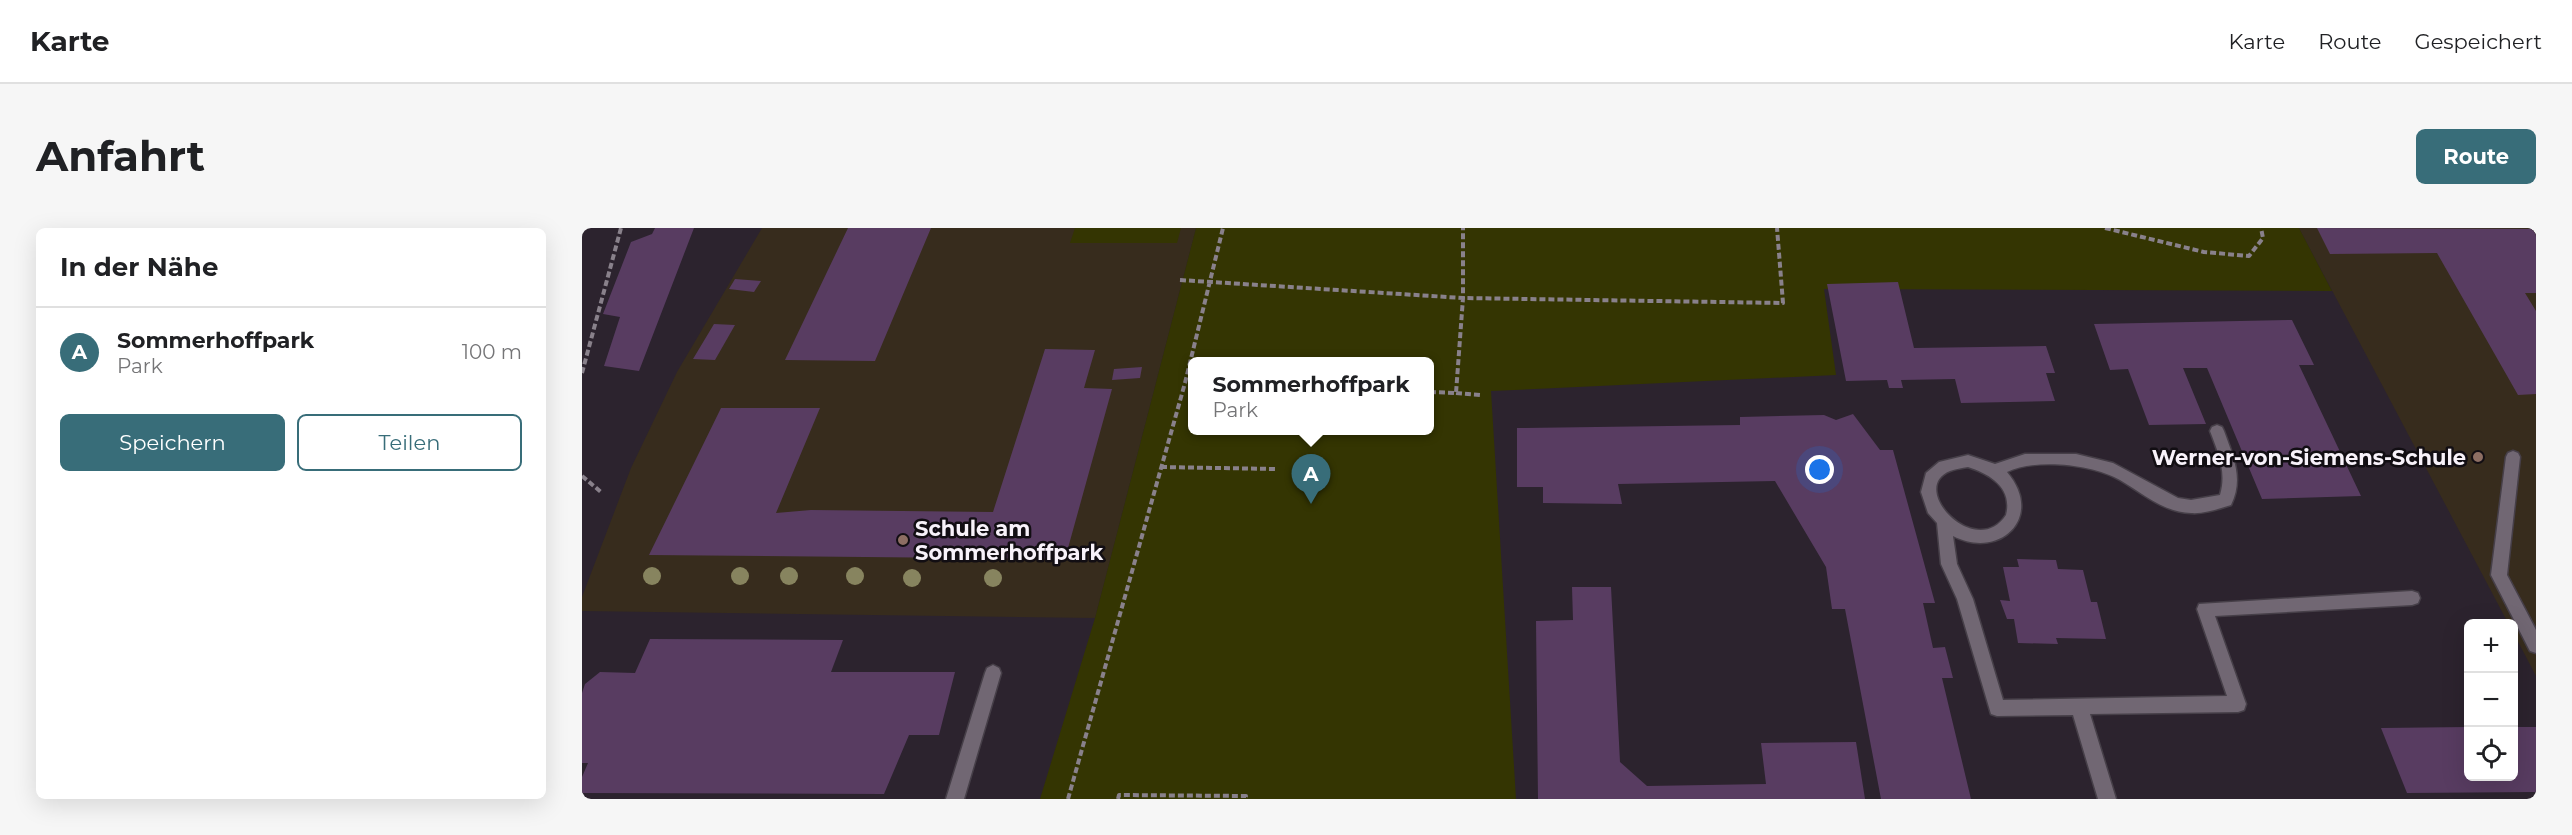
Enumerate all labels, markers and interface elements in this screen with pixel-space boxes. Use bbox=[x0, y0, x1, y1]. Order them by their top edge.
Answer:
text: Karte bbox=[30, 24, 110, 58]
text: Karte bbox=[2229, 29, 2285, 54]
text: Route bbox=[2318, 29, 2381, 54]
text: Gespeichert bbox=[2414, 29, 2542, 54]
button: Route bbox=[2416, 129, 2536, 184]
text: Anfahrt bbox=[36, 130, 205, 182]
text: In der Nähe bbox=[60, 251, 218, 283]
text: Sommerhoffpark bbox=[117, 327, 314, 354]
text: A bbox=[72, 340, 87, 364]
text: 100 m bbox=[462, 340, 522, 364]
text: Park bbox=[117, 354, 163, 378]
popup bbox=[1188, 357, 1434, 435]
text: Sommerhoffpark bbox=[1212, 371, 1410, 398]
text: Park bbox=[1212, 398, 1258, 422]
button: Speichern bbox=[60, 414, 285, 471]
button: Teilen bbox=[297, 414, 522, 471]
place label: Werner-von-Siemens-Schule bbox=[2152, 445, 2466, 470]
marker: Werner-von-Siemens-Schule bbox=[2471, 450, 2485, 464]
pin: A bbox=[1292, 454, 1330, 504]
your location bbox=[1805, 455, 1834, 484]
place label: Schule am Sommerhoffpark bbox=[915, 516, 1104, 565]
marker: Schule am Sommerhoffpark bbox=[896, 533, 910, 547]
map controls bbox=[2464, 619, 2518, 781]
button: + bbox=[2464, 619, 2518, 673]
button: − bbox=[2464, 673, 2518, 727]
button: locate bbox=[2464, 727, 2518, 781]

